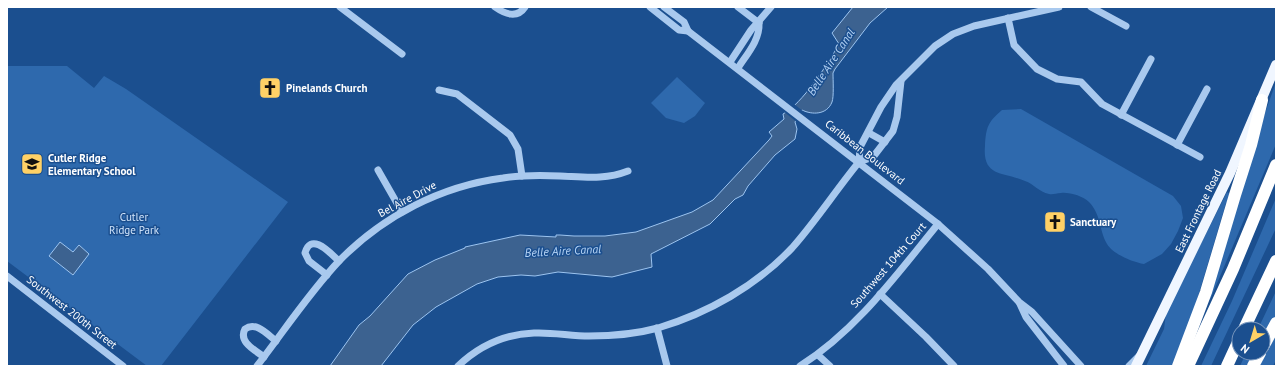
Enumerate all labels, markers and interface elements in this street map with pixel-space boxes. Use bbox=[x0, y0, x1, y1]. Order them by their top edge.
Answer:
water label: Belle Aire Canal bbox=[803, 25, 858, 98]
church icon: Pinelands Church bbox=[257, 75, 283, 101]
place label: Pinelands Church bbox=[286, 81, 367, 95]
street label: Caribbean Boulevard bbox=[822, 117, 908, 188]
school or university icon: Cutler Ridge Elementary School bbox=[19, 151, 45, 177]
place label: Cutler Ridge Elementary School bbox=[48, 151, 136, 178]
street label: East Frontage Road bbox=[1172, 167, 1224, 255]
street label: Bel Aire Drive bbox=[375, 178, 439, 220]
church icon: Sanctuary bbox=[1042, 209, 1068, 235]
park label: Cutler Ridge Park bbox=[109, 210, 160, 237]
place label: Sanctuary bbox=[1070, 215, 1117, 229]
street label: Southwest 104th Court bbox=[847, 219, 929, 311]
water label: Belle Aire Canal bbox=[524, 241, 602, 260]
street label: Southwest 200th Street bbox=[24, 272, 120, 352]
north arrow bbox=[1231, 321, 1271, 361]
text: N bbox=[1238, 341, 1252, 357]

